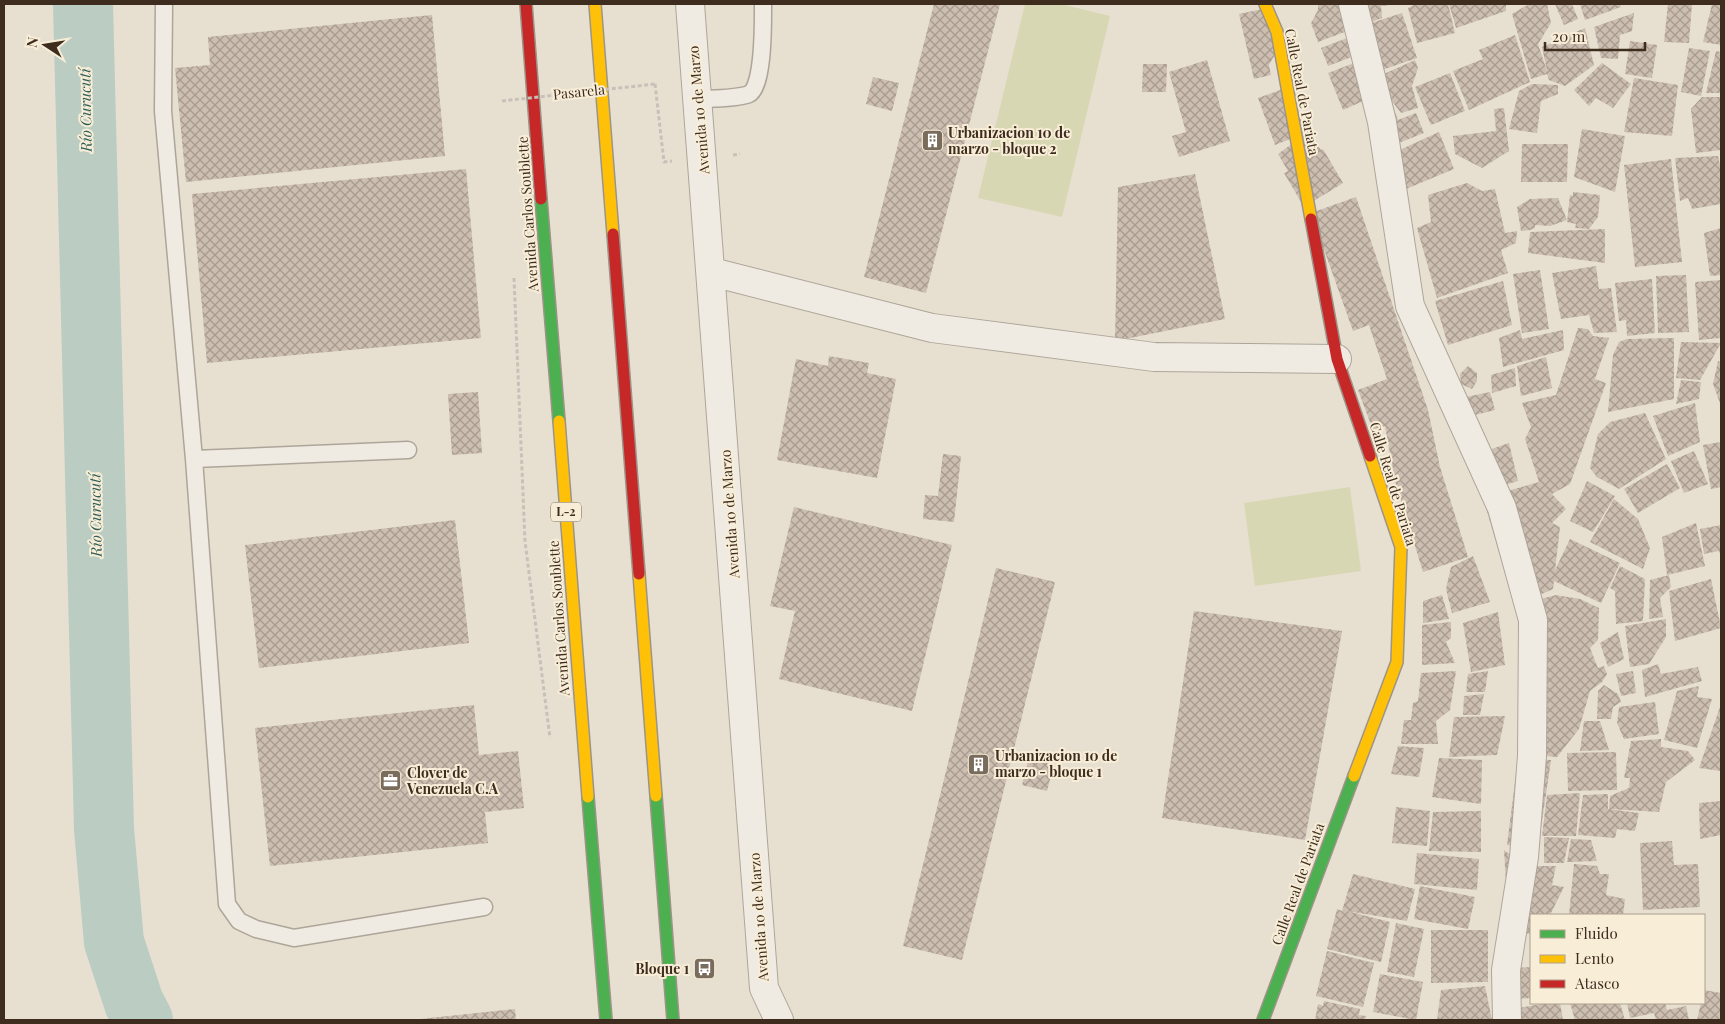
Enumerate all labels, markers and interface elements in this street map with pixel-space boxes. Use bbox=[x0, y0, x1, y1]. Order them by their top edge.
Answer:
north arrow bbox=[20, 20, 70, 70]
scale bar bbox=[1545, 20, 1645, 52]
text: 20 m bbox=[1552, 26, 1586, 46]
street label: Calle Real de Pariata bbox=[1281, 27, 1324, 157]
text: N bbox=[21, 35, 42, 49]
street label: Avenida 10 de Marzo bbox=[683, 45, 714, 176]
water label: Río Curucutí bbox=[74, 67, 96, 153]
street label: Pasarela bbox=[552, 79, 606, 104]
place label: Urbanizacion 10 de marzo - bloque 2 bbox=[948, 123, 1070, 158]
building icon: Urbanizacion 10 de marzo - bloque 2 bbox=[920, 129, 944, 153]
street label: Avenida Carlos Soublette bbox=[513, 136, 542, 293]
street label: Calle Real de Pariata bbox=[1366, 420, 1421, 548]
street label: Avenida 10 de Marzo bbox=[716, 449, 744, 580]
water label: Río Curucutí bbox=[84, 472, 106, 558]
road number: L-2 bbox=[551, 502, 581, 522]
street label: Avenida Carlos Soublette bbox=[544, 540, 573, 697]
place label: Urbanizacion 10 de marzo - bloque 1 bbox=[995, 746, 1117, 781]
building icon: Urbanizacion 10 de marzo - bloque 1 bbox=[967, 752, 991, 776]
place label: Clover de Venezuela C.A bbox=[406, 763, 499, 798]
office icon: Clover de Venezuela C.A bbox=[379, 769, 403, 793]
street label: Calle Real de Pariata bbox=[1267, 820, 1328, 948]
street label: Avenida 10 de Marzo bbox=[745, 852, 773, 983]
legend bbox=[1530, 914, 1705, 1004]
text: Fluido bbox=[1575, 923, 1618, 943]
text: Lento bbox=[1575, 948, 1614, 968]
bus stop icon: Bloque 1 bbox=[693, 957, 717, 981]
place label: Bloque 1 bbox=[635, 959, 689, 978]
text: Atasco bbox=[1574, 973, 1619, 993]

